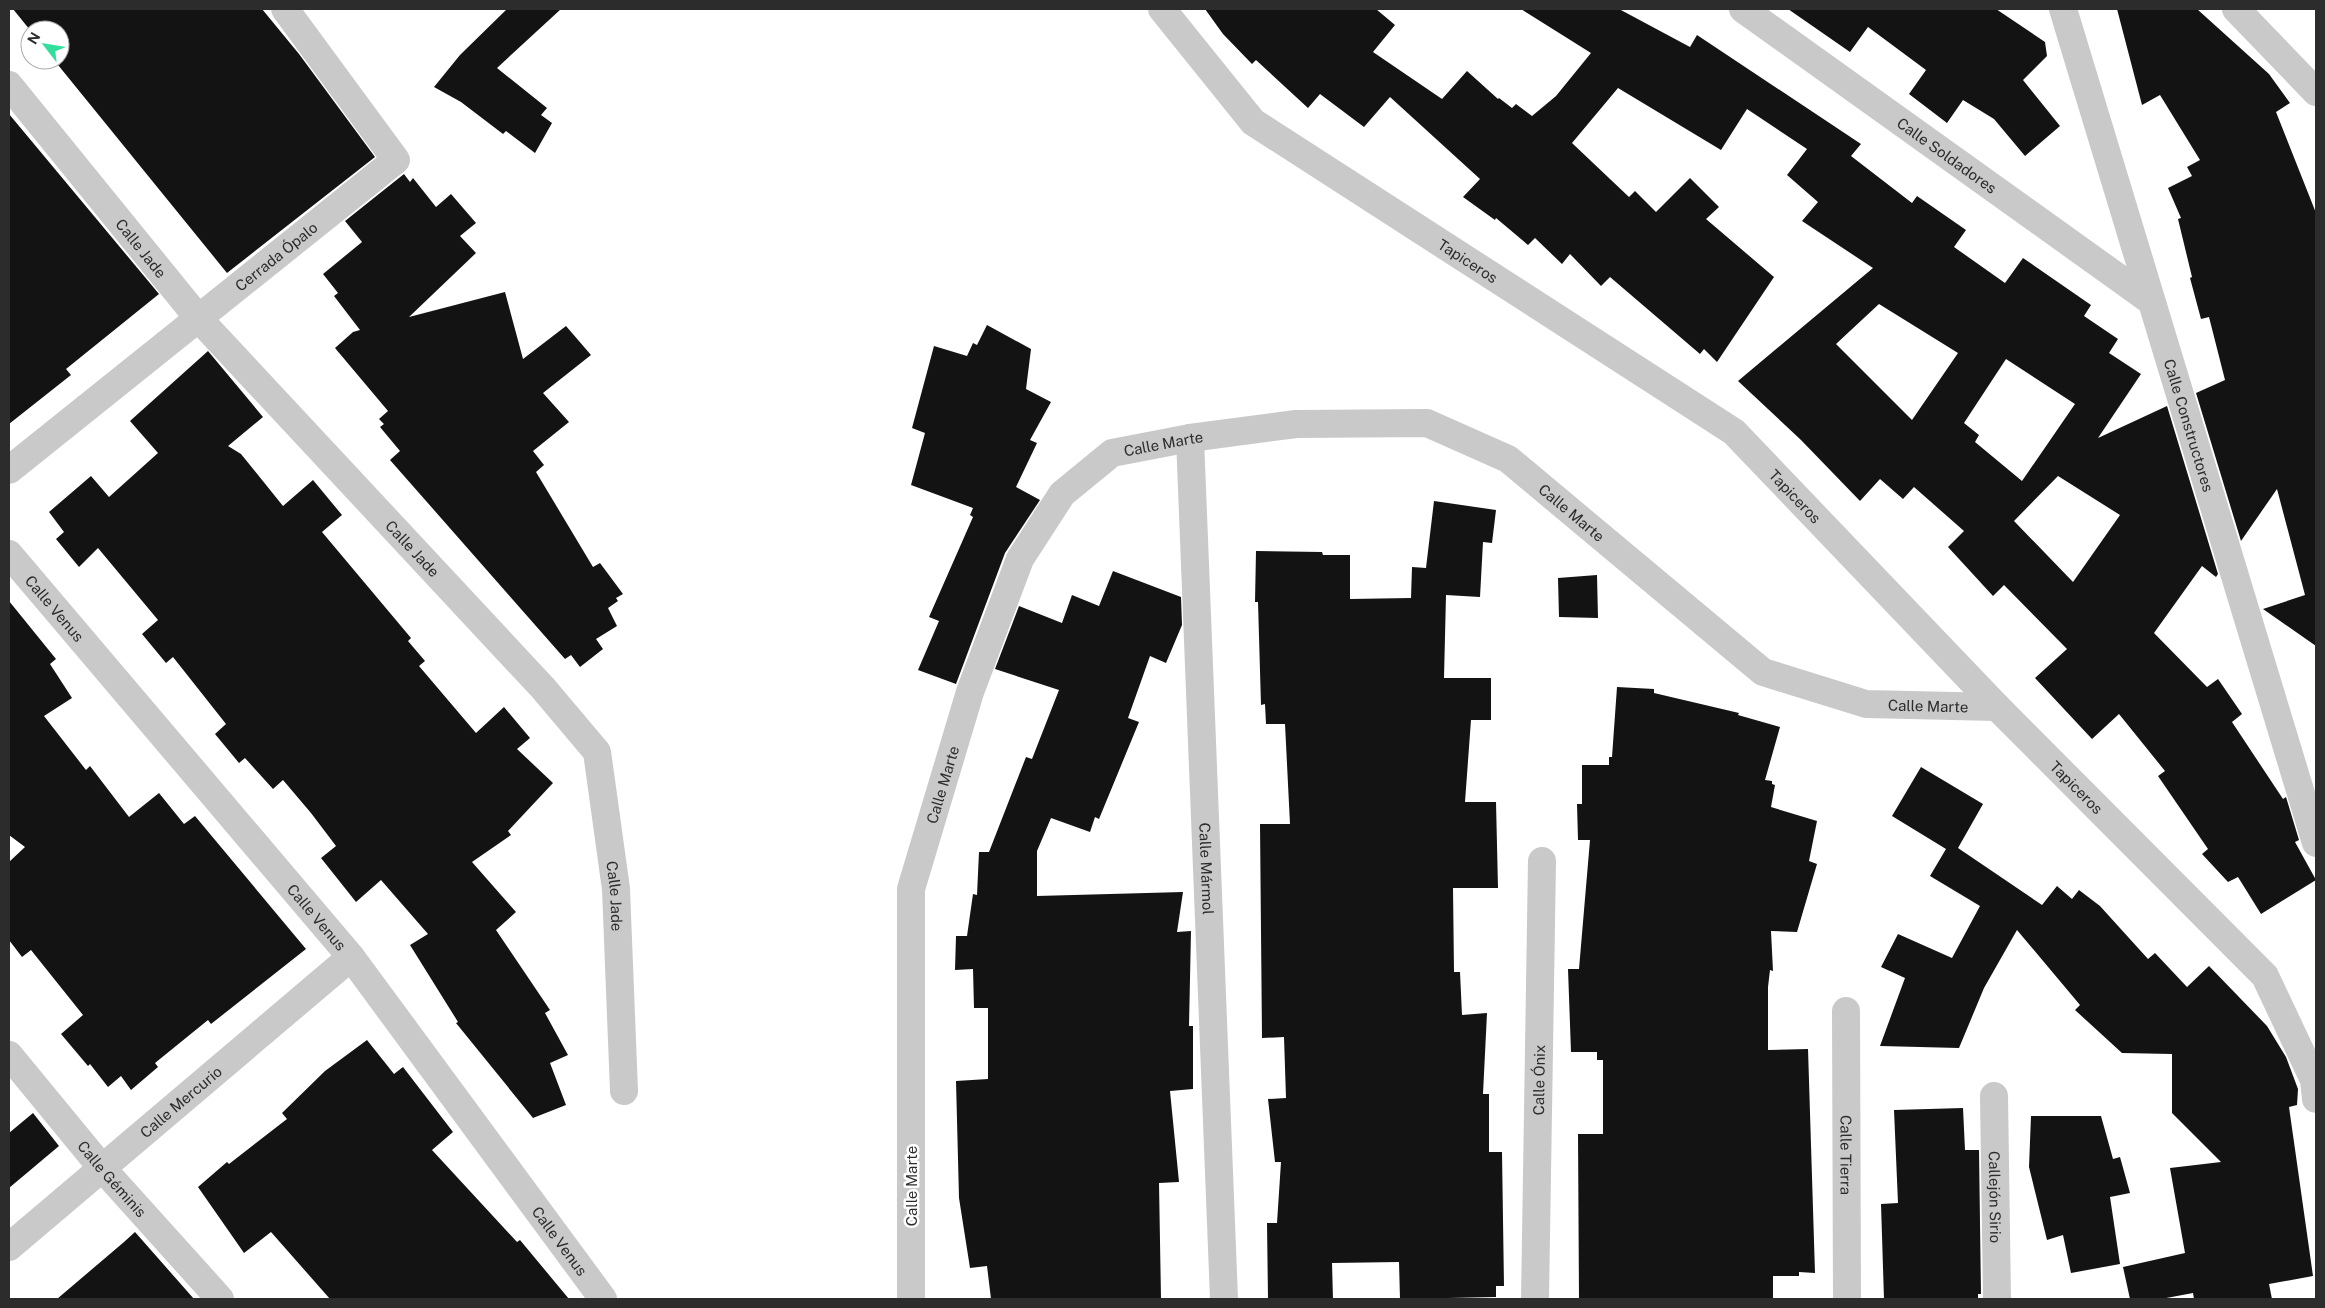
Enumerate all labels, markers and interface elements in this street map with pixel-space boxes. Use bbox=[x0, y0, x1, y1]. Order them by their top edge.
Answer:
north arrow bbox=[20, 20, 70, 70]
text: N bbox=[24, 29, 44, 47]
street label: Calle Soldadores bbox=[1894, 114, 2000, 196]
street label: Calle Jade bbox=[112, 215, 170, 281]
street label: Cerrada Ópalo bbox=[232, 218, 320, 294]
street label: Tapiceros bbox=[1435, 235, 1501, 286]
street label: Calle Constructores bbox=[2161, 357, 2217, 494]
street label: Calle Marte bbox=[1122, 428, 1204, 459]
street label: Tapiceros bbox=[1766, 466, 1825, 526]
street label: Calle Marte bbox=[1536, 480, 1608, 545]
street label: Calle Jade bbox=[383, 517, 443, 580]
street label: Calle Venus bbox=[22, 572, 88, 645]
street label: Calle Marte bbox=[1888, 696, 1968, 715]
street label: Calle Marte bbox=[923, 744, 962, 826]
street label: Tapiceros bbox=[2047, 757, 2107, 817]
street label: Calle Mármol bbox=[1197, 822, 1217, 915]
street label: Calle Jade bbox=[604, 860, 626, 932]
street label: Calle Venus bbox=[284, 880, 350, 954]
street label: Calle Ónix bbox=[1529, 1044, 1548, 1116]
street label: Calle Mercurio bbox=[136, 1062, 225, 1141]
street label: Calle Tierra bbox=[1838, 1115, 1855, 1195]
street label: Calle Géminis bbox=[74, 1137, 150, 1220]
street label: Calle Marte bbox=[903, 1146, 920, 1226]
street label: Callejón Sirio bbox=[1986, 1151, 2005, 1243]
street label: Calle Venus bbox=[529, 1203, 591, 1279]

